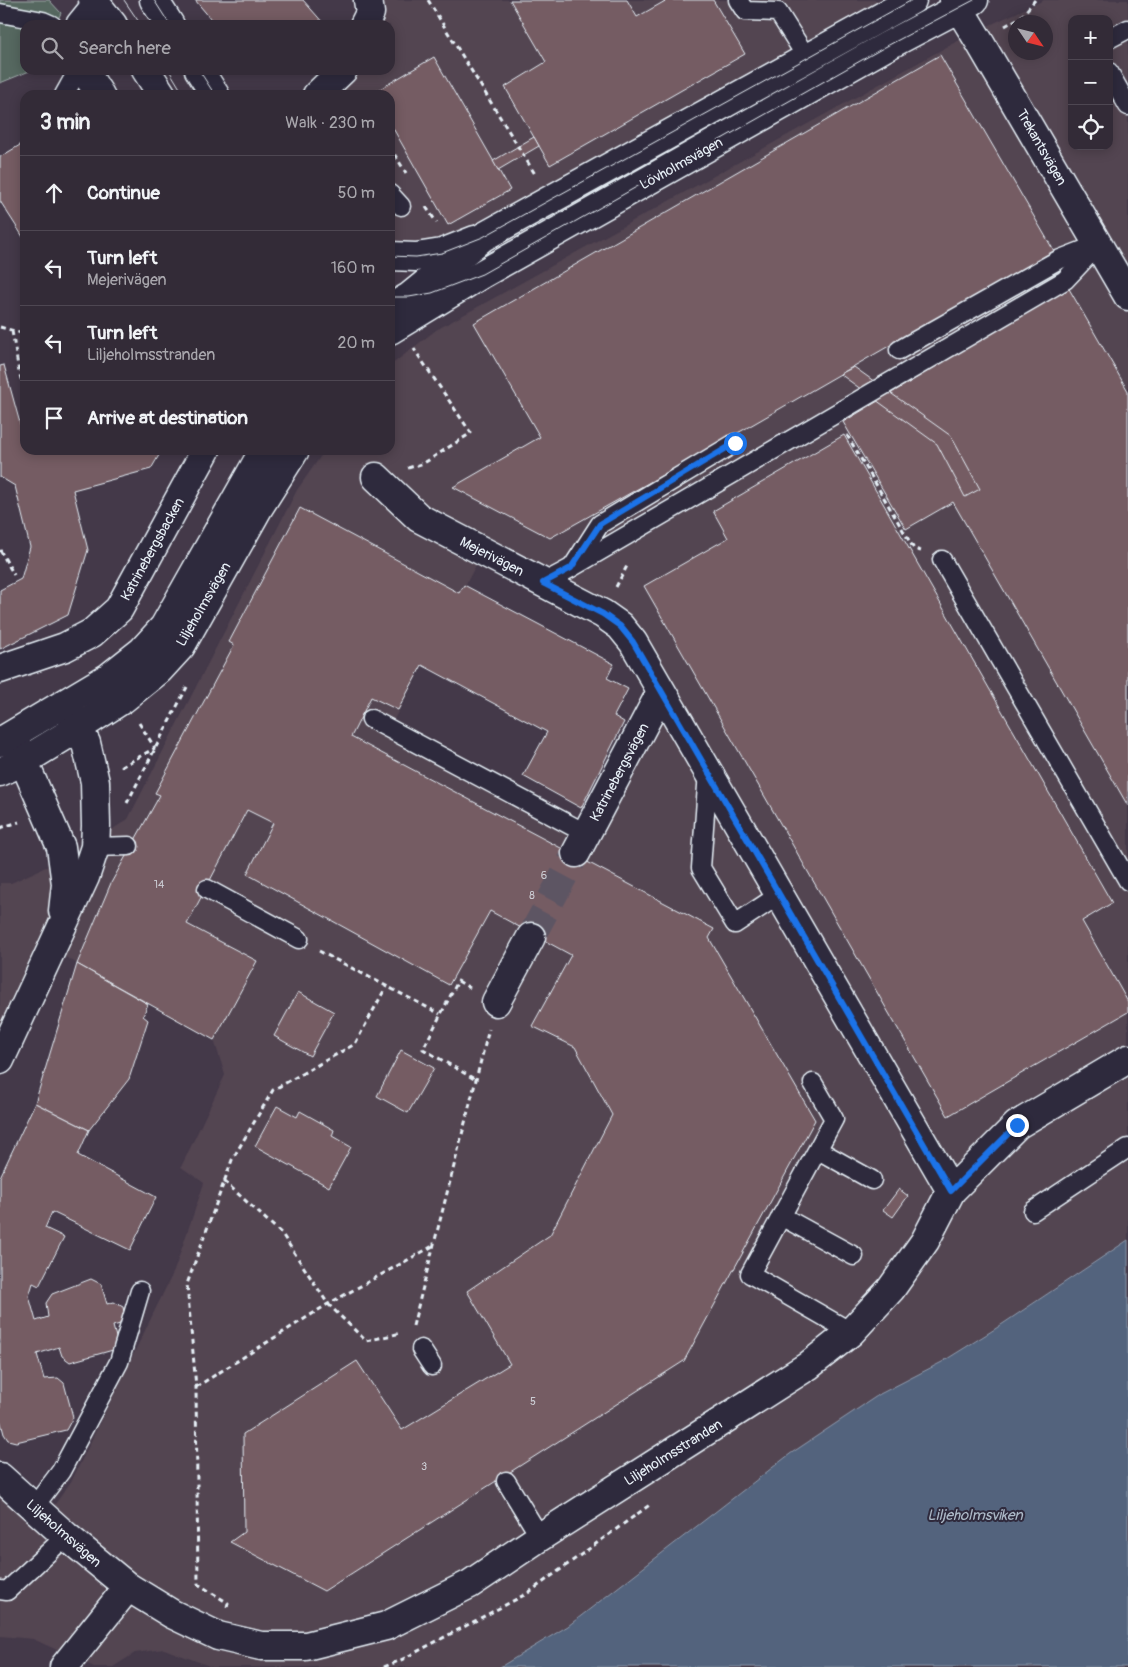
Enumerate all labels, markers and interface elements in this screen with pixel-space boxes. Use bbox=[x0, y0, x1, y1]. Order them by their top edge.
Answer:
north arrow bbox=[1008, 15, 1053, 60]
map controls bbox=[1068, 15, 1113, 150]
button: + bbox=[1068, 15, 1113, 60]
search box bbox=[20, 20, 395, 75]
icon: search bbox=[38, 34, 66, 62]
text: Search here bbox=[78, 36, 171, 60]
button: − bbox=[1068, 60, 1113, 105]
button: locate bbox=[1068, 105, 1113, 150]
street label: Trekantsvägen bbox=[1013, 106, 1070, 188]
text: 3 min bbox=[40, 109, 90, 136]
text: Walk · 230 m bbox=[285, 113, 375, 133]
street label: Lövholmsvägen bbox=[637, 134, 726, 193]
icon: ahead bbox=[40, 179, 68, 207]
text: Continue bbox=[87, 181, 160, 205]
text: 50 m bbox=[338, 183, 375, 203]
text: Turn left bbox=[87, 246, 157, 270]
icon: left bbox=[40, 254, 68, 282]
text: 160 m bbox=[331, 258, 375, 278]
text: Mejerivägen bbox=[87, 270, 167, 290]
text: Turn left bbox=[87, 321, 157, 345]
icon: left bbox=[40, 329, 68, 357]
text: 20 m bbox=[337, 333, 375, 353]
text: Liljeholmsstranden bbox=[87, 345, 215, 365]
icon: arrive bbox=[40, 404, 68, 432]
text: Arrive at destination bbox=[87, 406, 248, 430]
route start bbox=[724, 432, 747, 455]
street label: Katrinebergsbacken bbox=[117, 495, 188, 604]
street label: Mejerivägen bbox=[457, 533, 527, 580]
street label: Liljeholmsvägen bbox=[172, 559, 234, 649]
street label: Katrinebergsvägen bbox=[586, 720, 653, 824]
house number: 6 bbox=[541, 869, 547, 882]
house number: 14 bbox=[154, 878, 165, 891]
house number: 8 bbox=[529, 889, 535, 902]
route end bbox=[1006, 1114, 1029, 1137]
house number: 5 bbox=[530, 1395, 536, 1408]
street label: Liljeholmsstranden bbox=[621, 1415, 725, 1489]
house number: 3 bbox=[421, 1460, 427, 1473]
street label: Liljeholmsvägen bbox=[23, 1496, 105, 1571]
water label: Liljeholmsviken bbox=[927, 1506, 1024, 1525]

